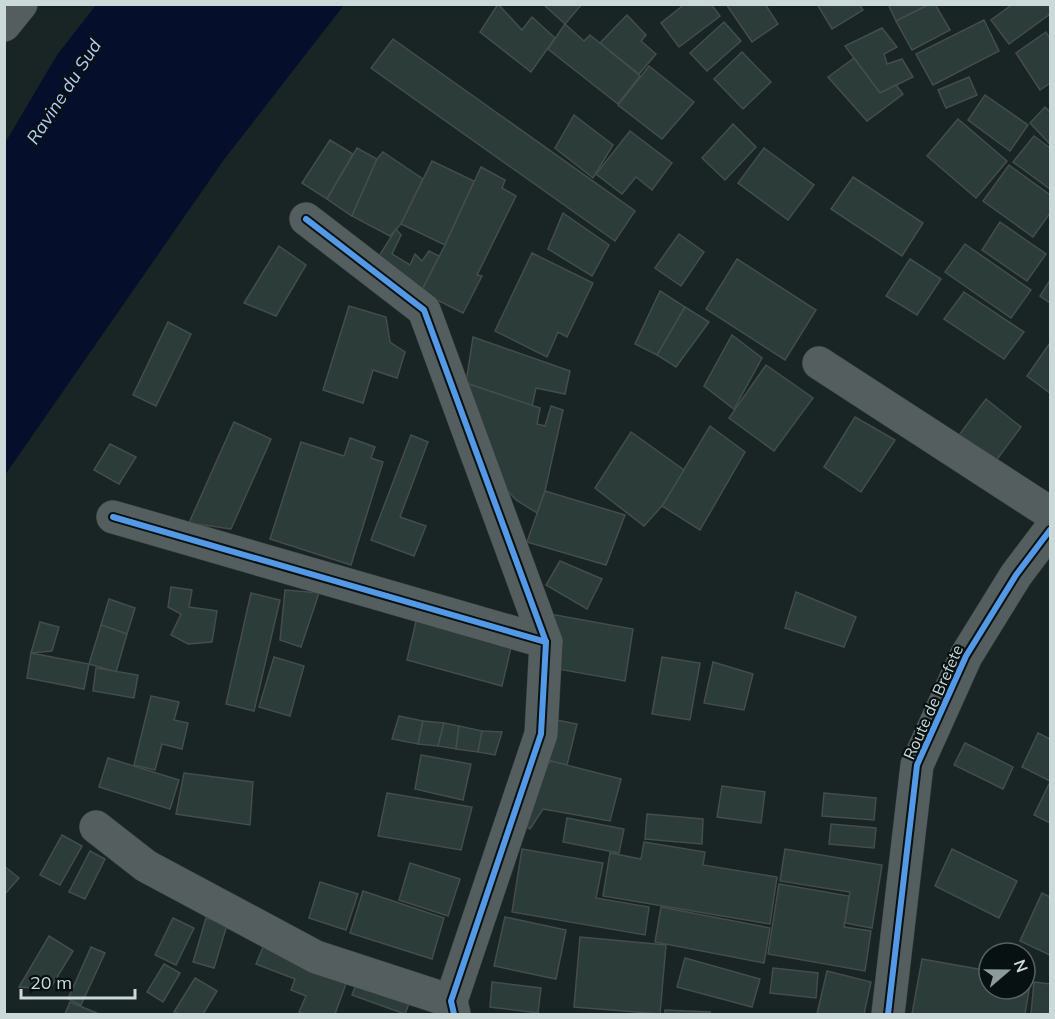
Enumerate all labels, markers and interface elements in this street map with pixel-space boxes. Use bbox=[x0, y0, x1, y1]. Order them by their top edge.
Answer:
water label: Ravine du Sud bbox=[21, 35, 106, 148]
street label: Route de Brefete bbox=[899, 642, 967, 762]
north arrow bbox=[977, 941, 1037, 1001]
text: N bbox=[1010, 957, 1033, 975]
scale bar bbox=[21, 962, 135, 1000]
text: 20 m bbox=[30, 971, 72, 994]

